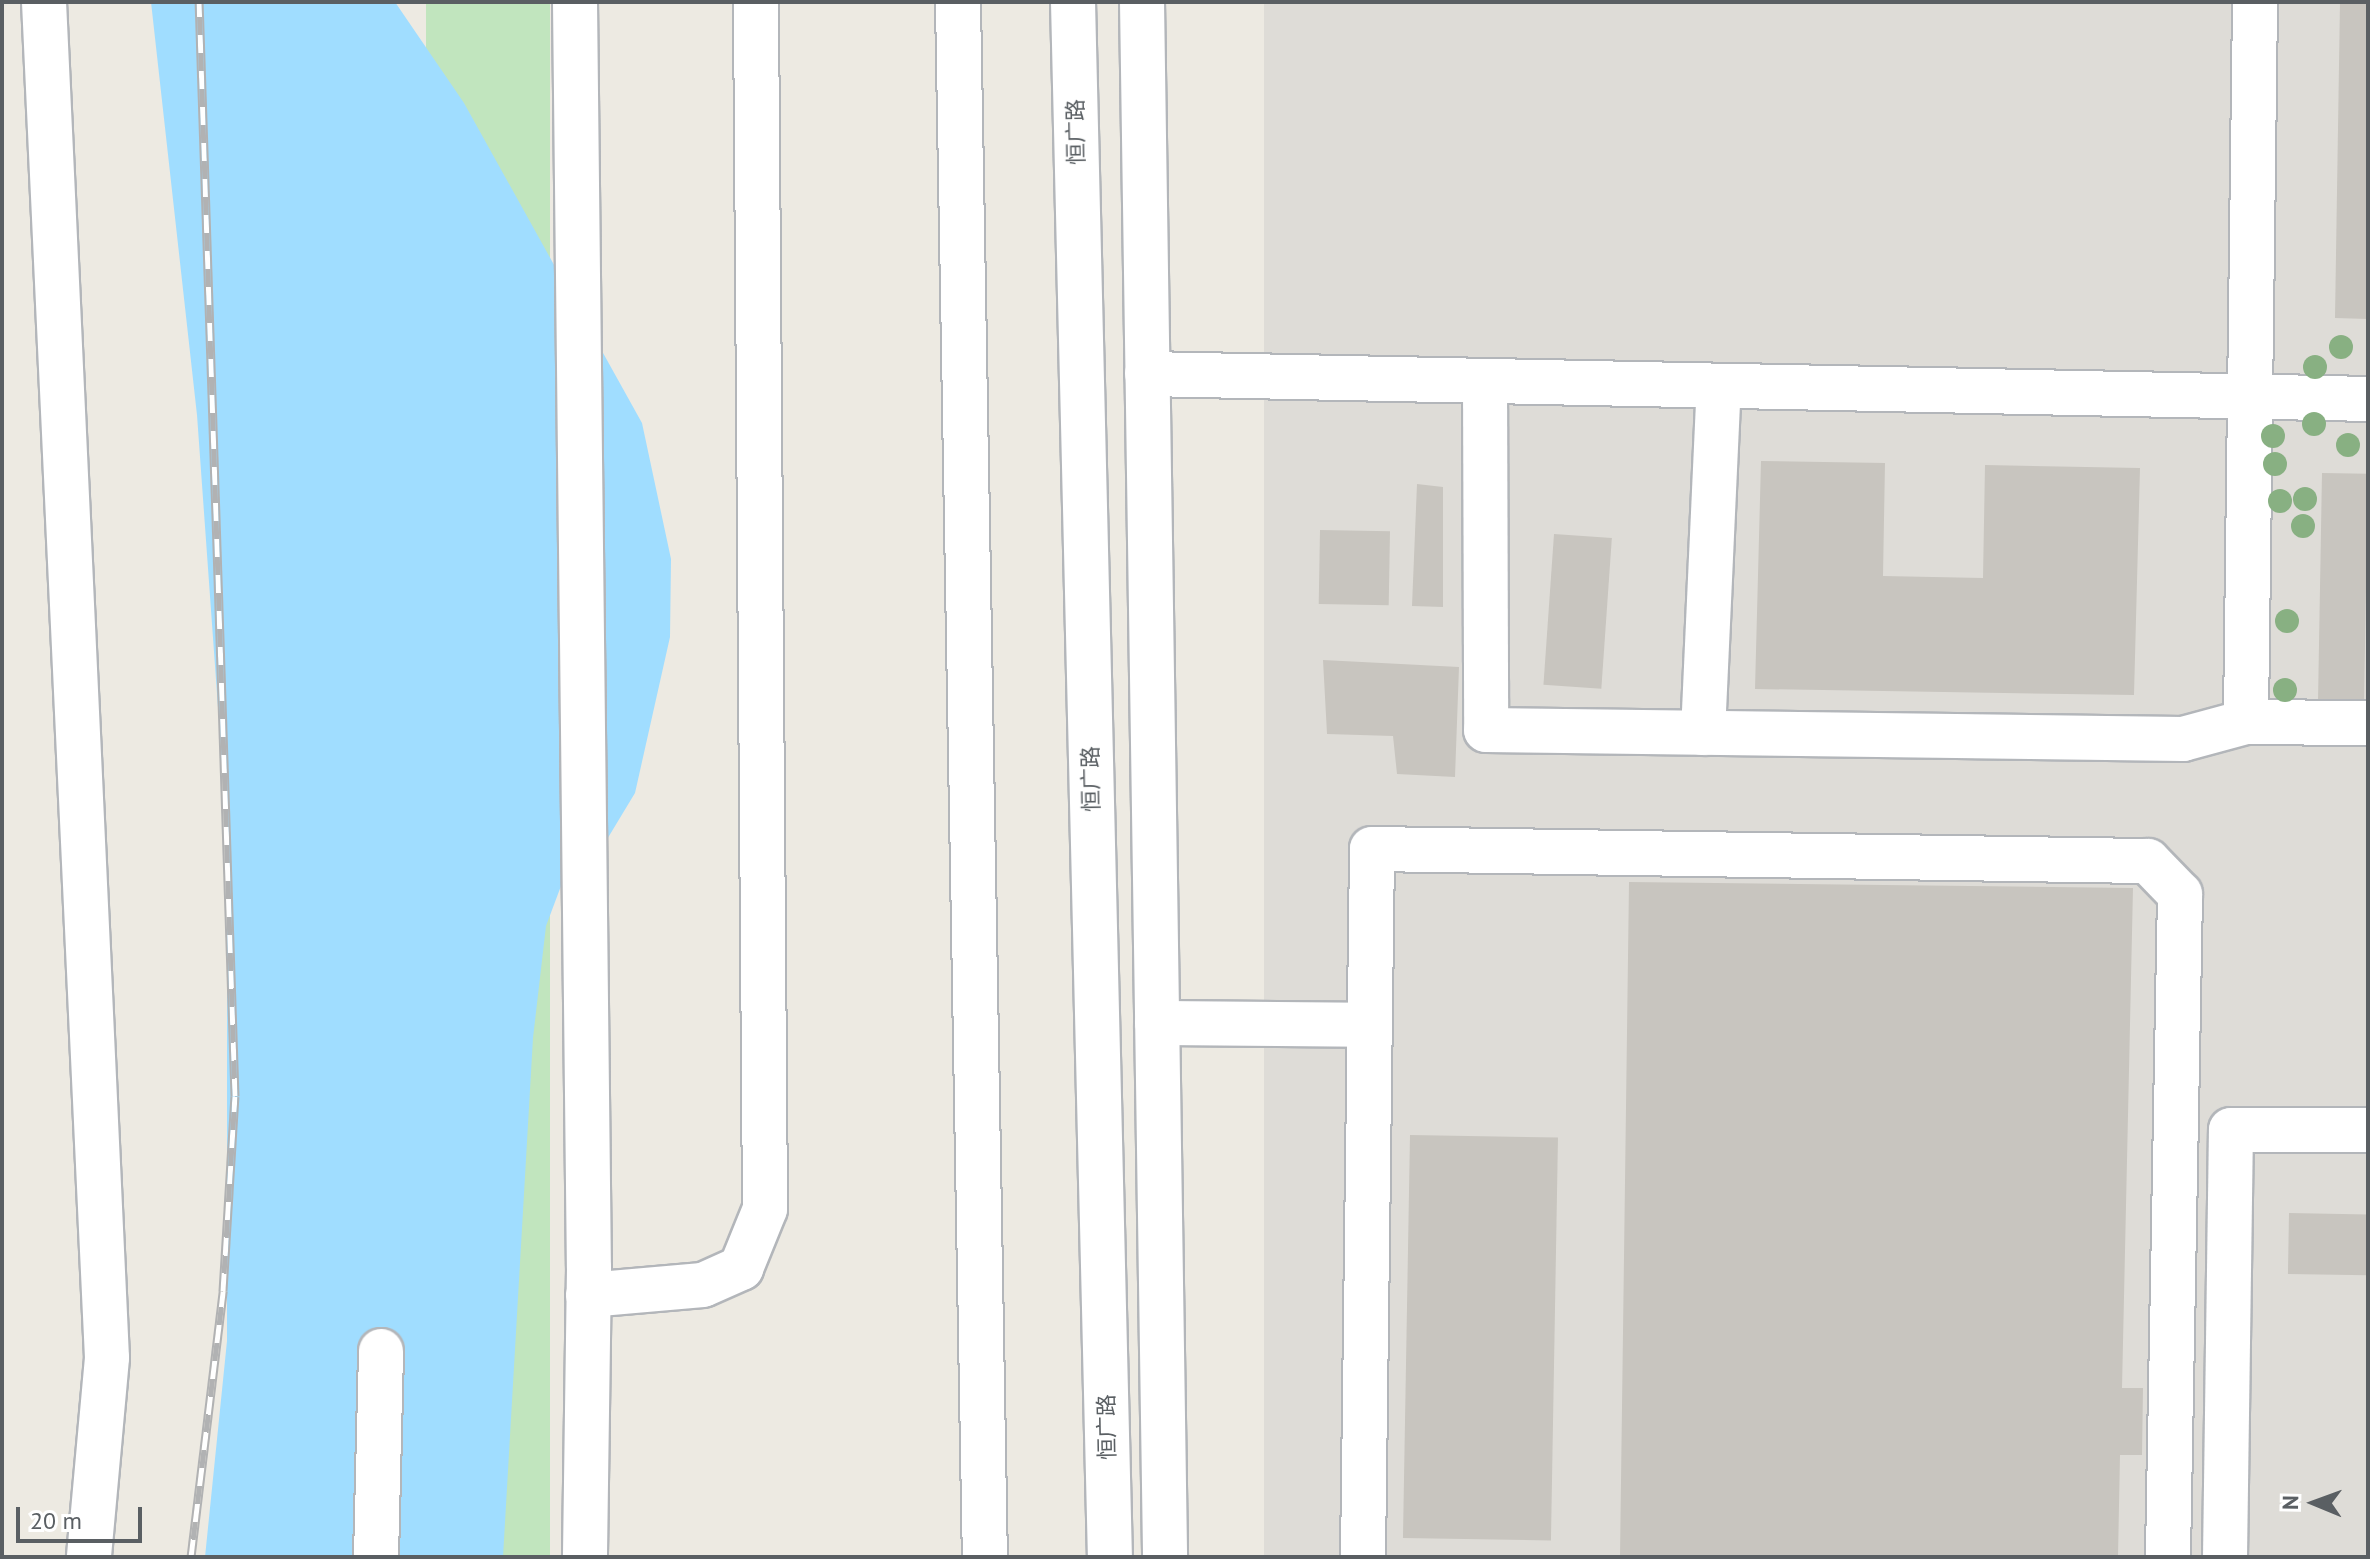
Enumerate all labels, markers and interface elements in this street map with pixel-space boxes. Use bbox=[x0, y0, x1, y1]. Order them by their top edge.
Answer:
street label: 恒广路 bbox=[1062, 99, 1090, 165]
street label: 恒广路 bbox=[1077, 746, 1105, 812]
street label: 恒广路 bbox=[1093, 1394, 1121, 1460]
north arrow bbox=[2274, 1463, 2354, 1543]
scale bar bbox=[20, 1491, 146, 1541]
text: N bbox=[2276, 1495, 2304, 1510]
text: 20 m bbox=[30, 1505, 82, 1536]

